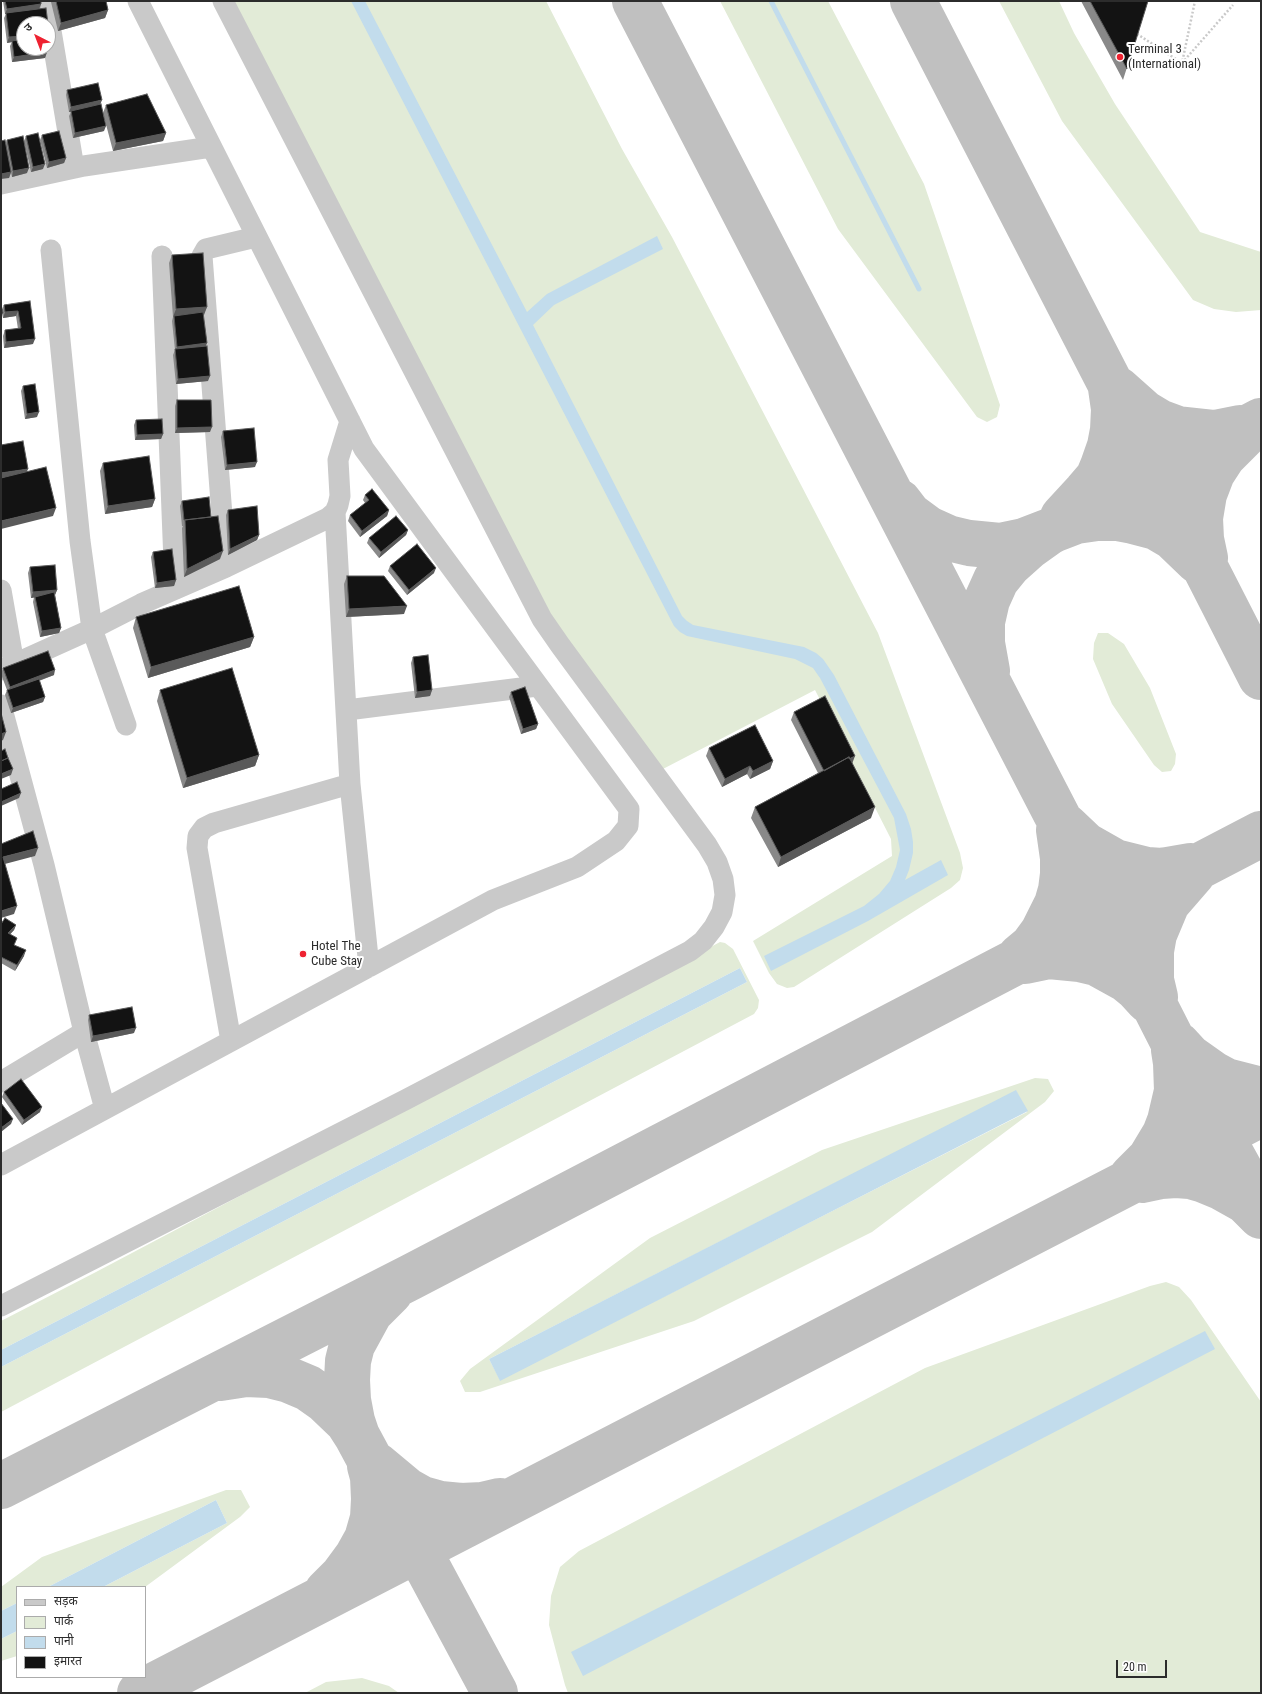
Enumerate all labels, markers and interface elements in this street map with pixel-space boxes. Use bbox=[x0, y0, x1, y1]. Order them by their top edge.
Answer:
north arrow bbox=[16, 16, 56, 56]
text: उ bbox=[22, 20, 35, 34]
place label: Terminal 3 (International) bbox=[1128, 42, 1201, 73]
marker: Terminal 3 (International) bbox=[1115, 52, 1125, 62]
place label: Hotel The Cube Stay bbox=[311, 939, 362, 970]
marker: Hotel The Cube Stay bbox=[298, 949, 308, 959]
legend bbox=[16, 1586, 146, 1678]
text: सड़क bbox=[54, 1594, 78, 1608]
text: पार्क bbox=[54, 1614, 73, 1628]
text: पानी bbox=[54, 1634, 74, 1648]
scale bar bbox=[1118, 1652, 1169, 1678]
text: इमारत bbox=[54, 1654, 82, 1668]
text: 20 m bbox=[1123, 1660, 1147, 1674]

